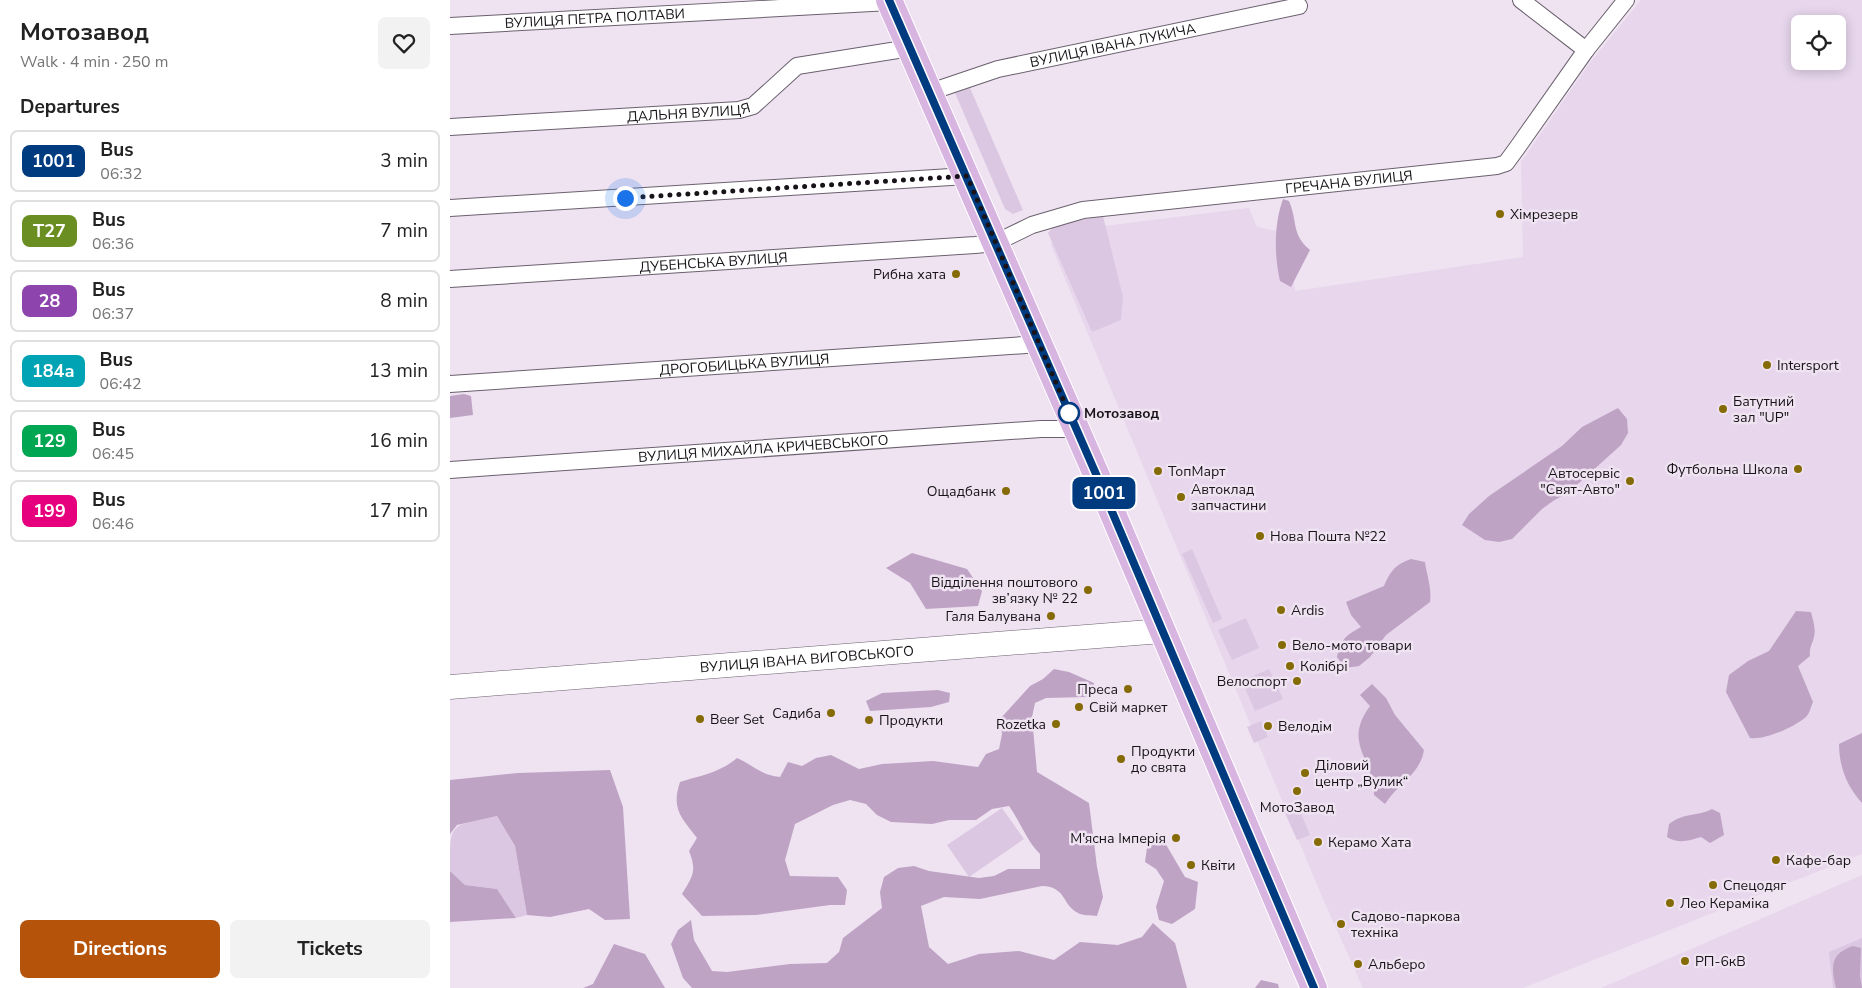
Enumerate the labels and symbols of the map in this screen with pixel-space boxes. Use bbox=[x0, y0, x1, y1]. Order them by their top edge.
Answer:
street label: ВУЛИЦЯ ПЕТРА ПОЛТАВИ bbox=[504, 4, 685, 33]
street label: ВУЛИЦЯ ІВАНА ЛУКИЧА bbox=[1028, 19, 1197, 72]
street label: ДАЛЬНЯ ВУЛИЦЯ bbox=[626, 98, 753, 127]
street label: ГРЕЧАНА ВУЛИЦЯ bbox=[1284, 166, 1414, 198]
your location bbox=[613, 186, 638, 211]
place label: Хімрезерв bbox=[1510, 205, 1578, 224]
marker: Хімрезерв bbox=[1494, 208, 1506, 220]
street label: ДУБЕНСЬКА ВУЛИЦЯ bbox=[639, 248, 788, 277]
place label: Рибна хата bbox=[873, 265, 946, 284]
marker: Рибна хата bbox=[950, 268, 962, 280]
street label: ДРОГОБИЦЬКА ВУЛИЦЯ bbox=[659, 349, 830, 380]
place label: Intersport bbox=[1777, 356, 1839, 375]
marker: Intersport bbox=[1761, 359, 1773, 371]
place label: Батутний зал "UP" bbox=[1733, 392, 1794, 427]
marker: Мотозавод bbox=[1058, 402, 1080, 424]
marker: Батутний зал "UP" bbox=[1717, 403, 1729, 415]
place label: Мотозавод bbox=[1084, 404, 1160, 423]
street label: ВУЛИЦЯ МИХАЙЛА КРИЧЕВСЬКОГО bbox=[638, 431, 889, 467]
place label: Футбольна Школа bbox=[1666, 460, 1788, 479]
place label: ТопМарт bbox=[1168, 462, 1226, 481]
marker: Футбольна Школа bbox=[1792, 463, 1804, 475]
place label: Автосервіс "Свят-Авто" bbox=[1540, 464, 1620, 499]
marker: ТопМарт bbox=[1152, 465, 1164, 477]
marker: Автосервіс "Свят-Авто" bbox=[1624, 475, 1636, 487]
line badge: 1001 bbox=[1069, 477, 1139, 509]
place label: Автоклад запчастини bbox=[1191, 480, 1266, 515]
place label: Ощадбанк bbox=[927, 482, 997, 501]
marker: Ощадбанк bbox=[1000, 485, 1012, 497]
marker: Автоклад запчастини bbox=[1175, 491, 1187, 503]
place label: Нова Пошта №22 bbox=[1270, 527, 1386, 546]
marker: Нова Пошта №22 bbox=[1254, 530, 1266, 542]
place label: Відділення поштового зв’язку № 22 bbox=[931, 573, 1078, 608]
marker: Відділення поштового зв’язку № 22 bbox=[1082, 584, 1094, 596]
place label: Ardis bbox=[1291, 601, 1325, 620]
marker: Ardis bbox=[1275, 604, 1287, 616]
place label: Галя Балувана bbox=[945, 607, 1041, 626]
marker: Галя Балувана bbox=[1045, 610, 1057, 622]
place label: Вело-мото товари bbox=[1292, 636, 1412, 655]
marker: Вело-мото товари bbox=[1276, 639, 1288, 651]
street label: ВУЛИЦЯ ІВАНА ВИГОВСЬКОГО bbox=[699, 642, 915, 677]
place label: Колібрі bbox=[1300, 657, 1348, 676]
marker: Колібрі bbox=[1284, 660, 1296, 672]
place label: Велоспорт bbox=[1217, 672, 1288, 691]
marker: Велоспорт bbox=[1291, 675, 1303, 687]
place label: Преса bbox=[1077, 680, 1118, 699]
marker: Преса bbox=[1122, 683, 1134, 695]
place label: Свій маркет bbox=[1089, 698, 1168, 717]
marker: Свій маркет bbox=[1073, 701, 1085, 713]
place label: Садиба bbox=[772, 704, 821, 723]
marker: Садиба bbox=[825, 707, 837, 719]
place label: Beer Set bbox=[710, 710, 764, 729]
place label: Продукти bbox=[879, 711, 943, 730]
marker: Beer Set bbox=[694, 713, 706, 725]
marker: Продукти bbox=[863, 714, 875, 726]
place label: Rozetka bbox=[996, 715, 1046, 734]
place label: Велодім bbox=[1278, 717, 1332, 736]
marker: Rozetka bbox=[1050, 718, 1062, 730]
marker: Велодім bbox=[1262, 720, 1274, 732]
place label: Продукти до свята bbox=[1131, 742, 1195, 777]
marker: Продукти до свята bbox=[1115, 753, 1127, 765]
place label: Діловий центр „Вулик“ bbox=[1315, 756, 1408, 791]
marker: Діловий центр „Вулик“ bbox=[1299, 767, 1311, 779]
marker: МотоЗавод bbox=[1291, 785, 1303, 797]
place label: МотоЗавод bbox=[1260, 798, 1334, 817]
place label: М'ясна Імперія bbox=[1070, 829, 1166, 848]
marker: М'ясна Імперія bbox=[1170, 832, 1182, 844]
place label: Керамо Хата bbox=[1328, 833, 1411, 852]
marker: Керамо Хата bbox=[1312, 836, 1324, 848]
place label: Кафе-бар bbox=[1786, 851, 1851, 870]
marker: Кафе-бар bbox=[1770, 854, 1782, 866]
place label: Квіти bbox=[1201, 856, 1235, 875]
marker: Квіти bbox=[1185, 859, 1197, 871]
place label: Спецодяг bbox=[1723, 876, 1786, 895]
marker: Спецодяг bbox=[1707, 879, 1719, 891]
place label: Лео Кераміка bbox=[1680, 894, 1769, 913]
marker: Лео Кераміка bbox=[1664, 897, 1676, 909]
place label: Садово-паркова техніка bbox=[1351, 907, 1460, 942]
marker: Садово-паркова техніка bbox=[1335, 918, 1347, 930]
place label: РП-6кВ bbox=[1695, 952, 1746, 971]
place label: Альберо bbox=[1368, 955, 1426, 974]
marker: РП-6кВ bbox=[1679, 955, 1691, 967]
marker: Альберо bbox=[1352, 958, 1364, 970]

